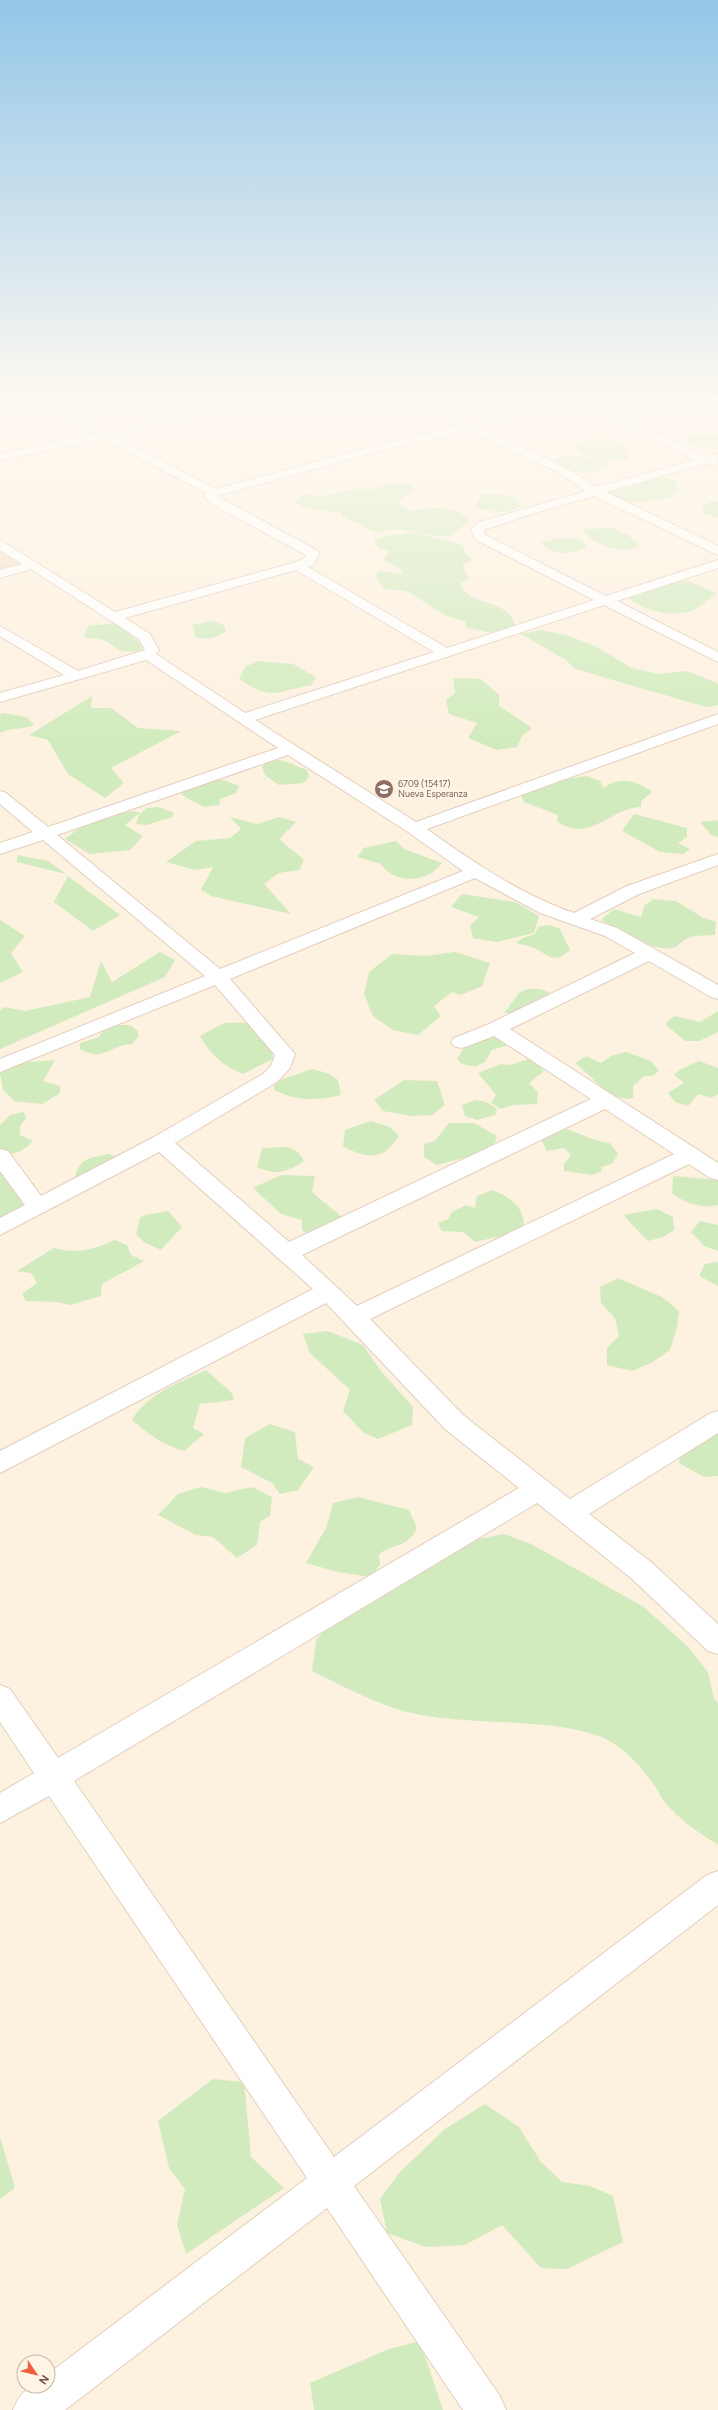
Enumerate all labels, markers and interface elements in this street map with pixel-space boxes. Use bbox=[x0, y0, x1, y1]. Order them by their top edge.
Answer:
school or university icon: 6709 (15417) Nueva Esperanza bbox=[373, 778, 395, 800]
place label: 6709 (15417) Nueva Esperanza bbox=[398, 778, 468, 799]
north arrow bbox=[16, 2354, 56, 2394]
text: N bbox=[36, 2372, 52, 2387]

